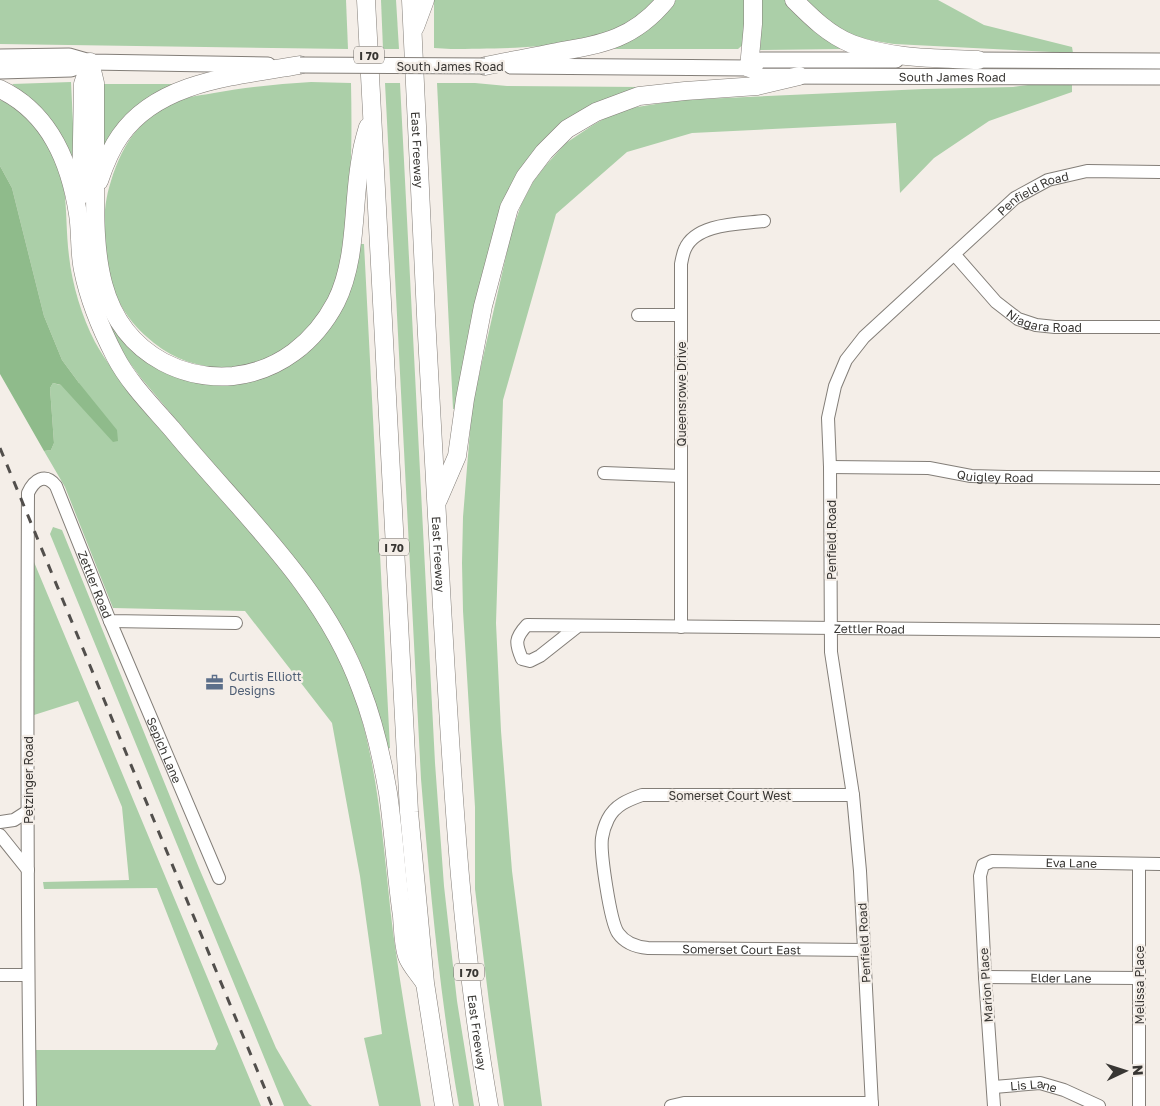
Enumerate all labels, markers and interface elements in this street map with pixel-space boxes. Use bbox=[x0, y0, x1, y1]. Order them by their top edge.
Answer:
road number: I 70 bbox=[354, 46, 384, 64]
street label: South James Road bbox=[396, 59, 504, 74]
street label: South James Road bbox=[899, 69, 1006, 84]
street label: East Freeway bbox=[409, 111, 427, 189]
street label: Penfield Road bbox=[994, 168, 1070, 218]
street label: Niagara Road bbox=[1004, 306, 1082, 335]
street label: Queensrowe Drive bbox=[674, 342, 689, 446]
street label: Quigley Road bbox=[956, 466, 1033, 485]
street label: Penfield Road bbox=[824, 500, 839, 580]
street label: East Freeway bbox=[429, 516, 449, 593]
road number: I 70 bbox=[379, 538, 409, 556]
street label: Zettler Road bbox=[75, 548, 116, 620]
street label: Zettler Road bbox=[834, 620, 905, 636]
place label: Curtis Elliott Designs bbox=[229, 669, 302, 698]
office icon: Curtis Elliott Designs bbox=[205, 673, 225, 693]
street label: Sepich Lane bbox=[144, 715, 185, 785]
street label: Petzinger Road bbox=[21, 736, 36, 824]
street label: Somerset Court West bbox=[669, 788, 792, 803]
street label: Eva Lane bbox=[1045, 854, 1097, 870]
street label: Penfield Road bbox=[854, 903, 874, 983]
street label: Somerset Court East bbox=[682, 941, 801, 957]
street label: Melissa Place bbox=[1132, 946, 1147, 1024]
street label: Marion Place bbox=[976, 947, 996, 1023]
road number: I 70 bbox=[454, 964, 484, 980]
street label: Elder Lane bbox=[1030, 970, 1092, 985]
street label: East Freeway bbox=[465, 994, 491, 1072]
north arrow bbox=[1100, 1046, 1150, 1096]
text: N bbox=[1130, 1064, 1147, 1076]
street label: Lis Lane bbox=[1010, 1075, 1059, 1095]

